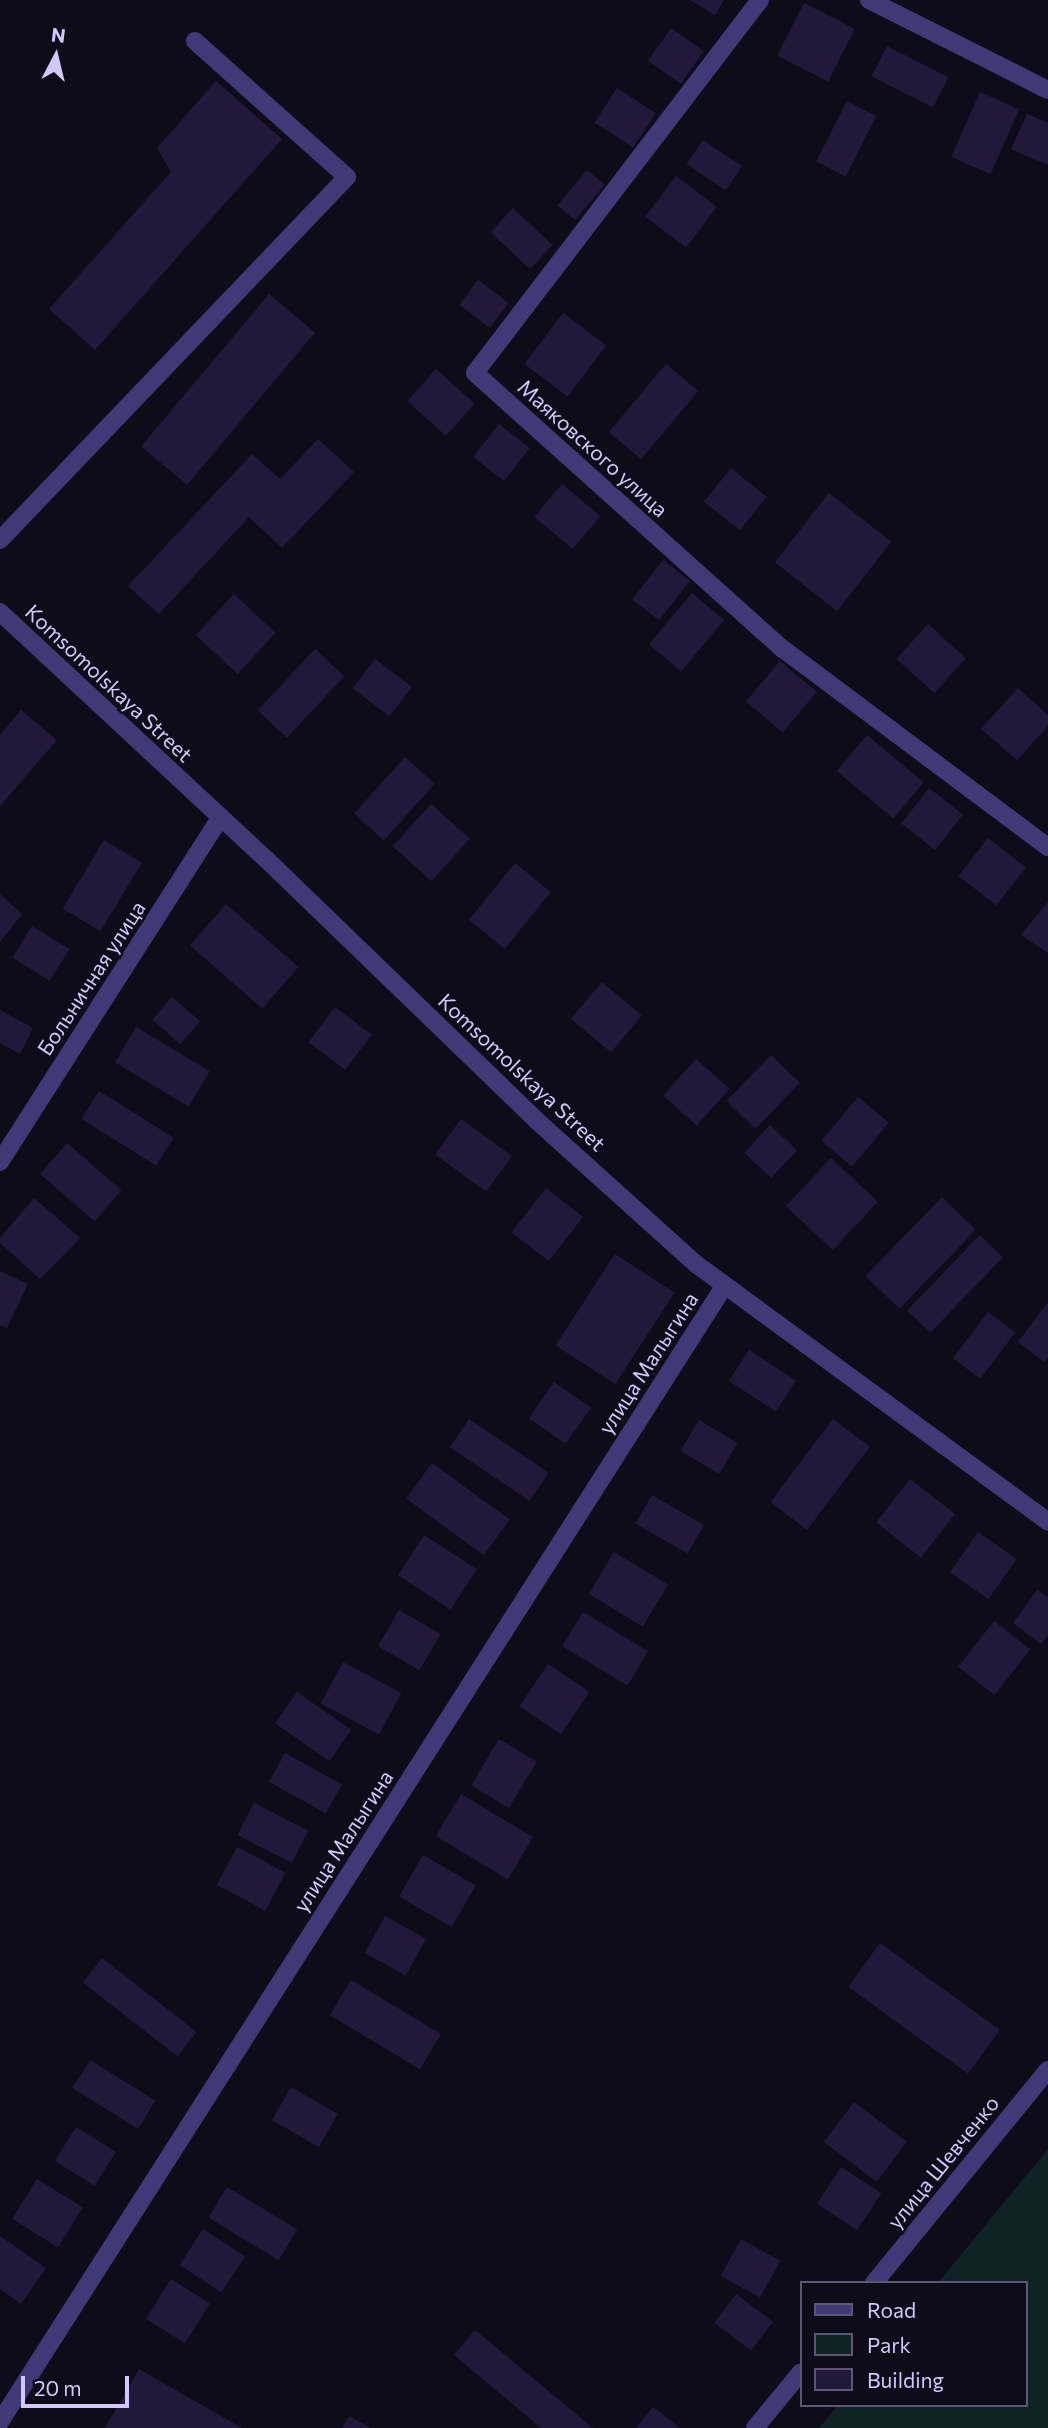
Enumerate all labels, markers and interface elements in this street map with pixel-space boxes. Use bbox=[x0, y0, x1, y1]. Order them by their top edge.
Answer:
north arrow bbox=[21, 21, 91, 91]
text: N bbox=[50, 22, 67, 47]
street label: Маяковского улица bbox=[513, 374, 673, 522]
street label: Komsomolskaya Street bbox=[20, 599, 198, 767]
street label: Больничная улица bbox=[32, 896, 150, 1060]
street label: Komsomolskaya Street bbox=[433, 988, 611, 1156]
street label: улица Малыгина bbox=[593, 1287, 703, 1439]
street label: улица Малыгина bbox=[288, 1765, 398, 1917]
street label: улица Шевченко bbox=[882, 2091, 1004, 2233]
legend bbox=[800, 2281, 1027, 2407]
text: Road bbox=[867, 2297, 916, 2322]
text: Park bbox=[867, 2332, 911, 2357]
scale bar bbox=[24, 2362, 133, 2406]
text: Building bbox=[867, 2367, 944, 2392]
text: 20 m bbox=[34, 2375, 82, 2400]

